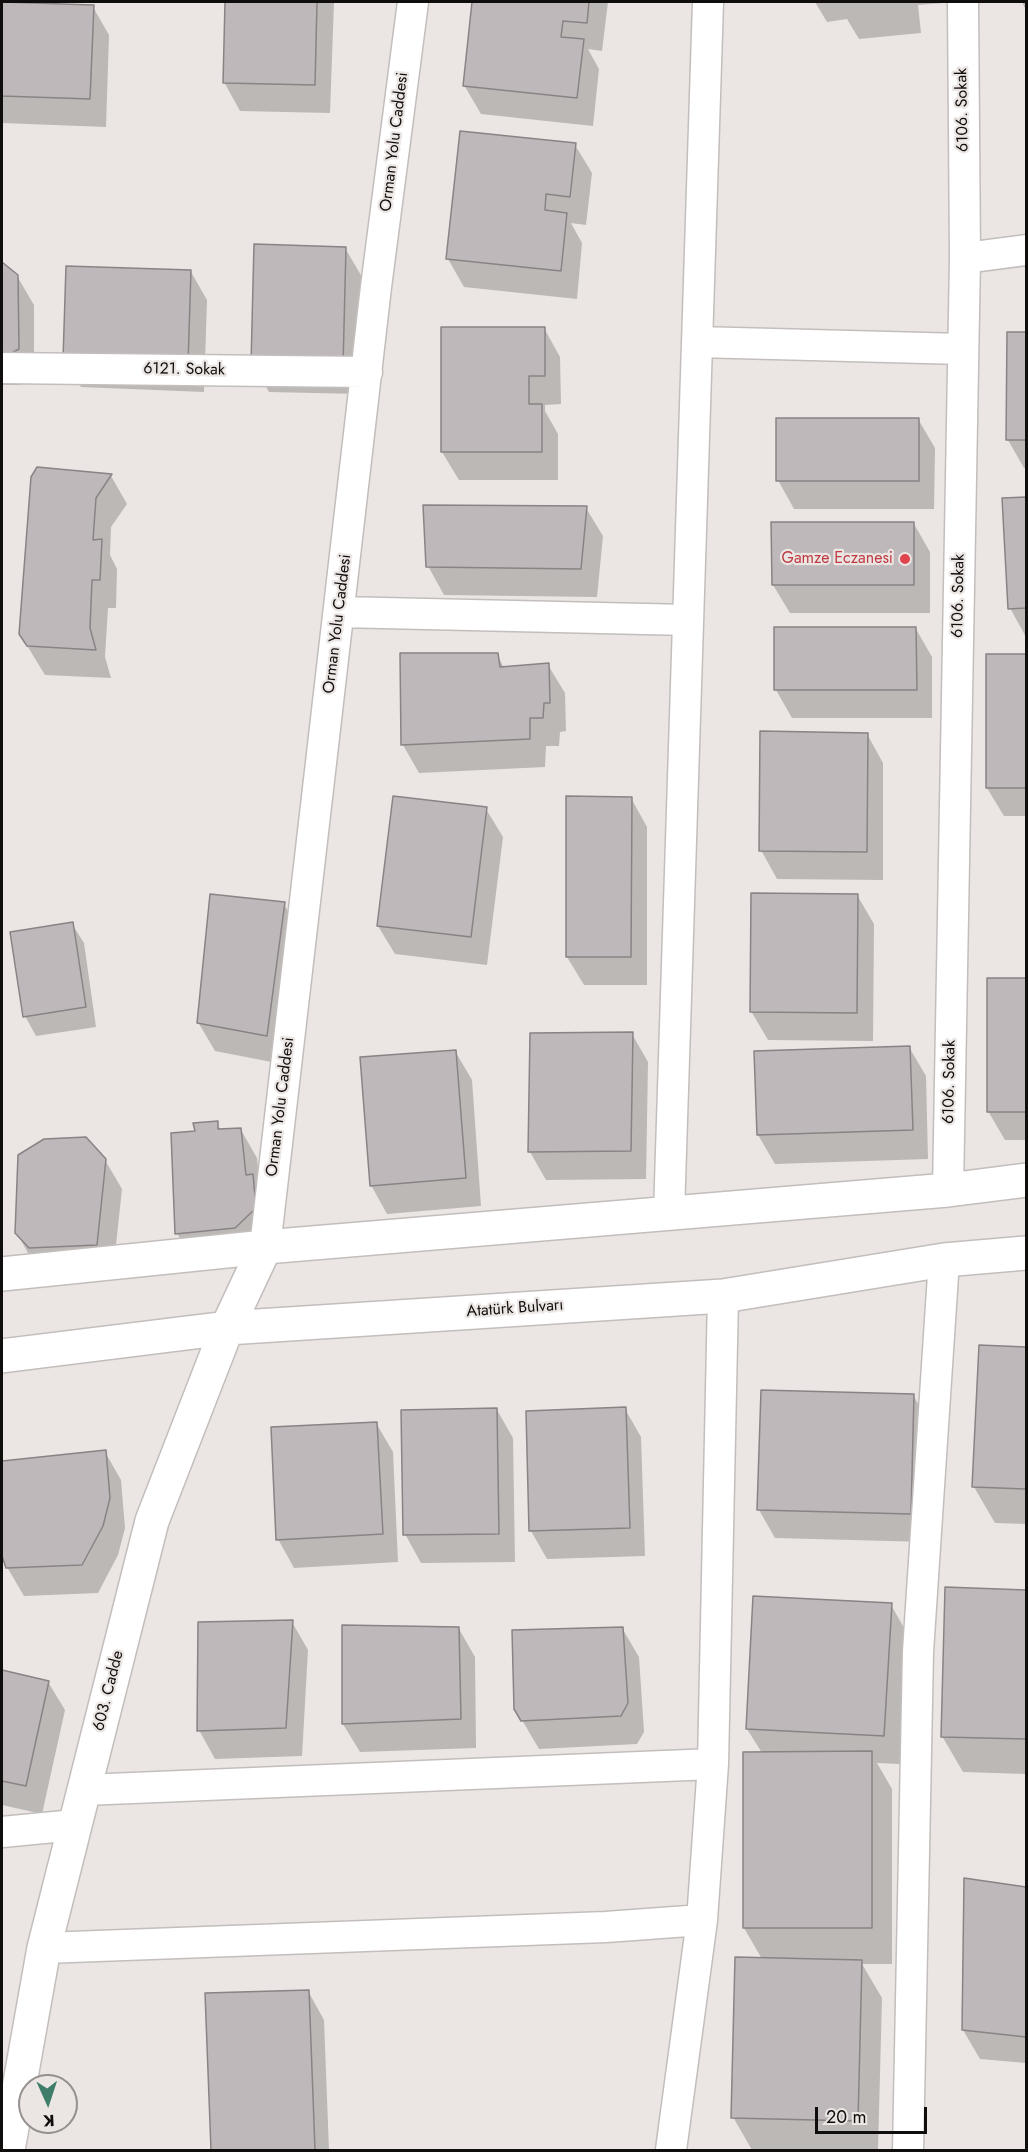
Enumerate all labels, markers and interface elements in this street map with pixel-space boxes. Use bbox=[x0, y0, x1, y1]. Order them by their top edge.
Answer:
street label: 6106. Sokak bbox=[953, 68, 973, 152]
street label: Orman Yolu Caddesi bbox=[377, 71, 413, 213]
street label: 6121. Sokak bbox=[143, 360, 225, 380]
place label: Gamze Eczanesi bbox=[782, 549, 893, 569]
marker: Gamze Eczanesi bbox=[898, 552, 912, 566]
street label: Orman Yolu Caddesi bbox=[320, 553, 356, 695]
street label: 6106. Sokak bbox=[949, 554, 969, 638]
street label: Orman Yolu Caddesi bbox=[263, 1036, 299, 1178]
street label: 6106. Sokak bbox=[940, 1040, 960, 1124]
street label: Atatürk Bulvarı bbox=[466, 1296, 564, 1322]
street label: 603. Cadde bbox=[90, 1649, 128, 1733]
north arrow bbox=[18, 2074, 78, 2134]
scale bar bbox=[818, 2095, 930, 2133]
text: 20 m bbox=[826, 2104, 866, 2130]
text: K bbox=[43, 2109, 55, 2132]

